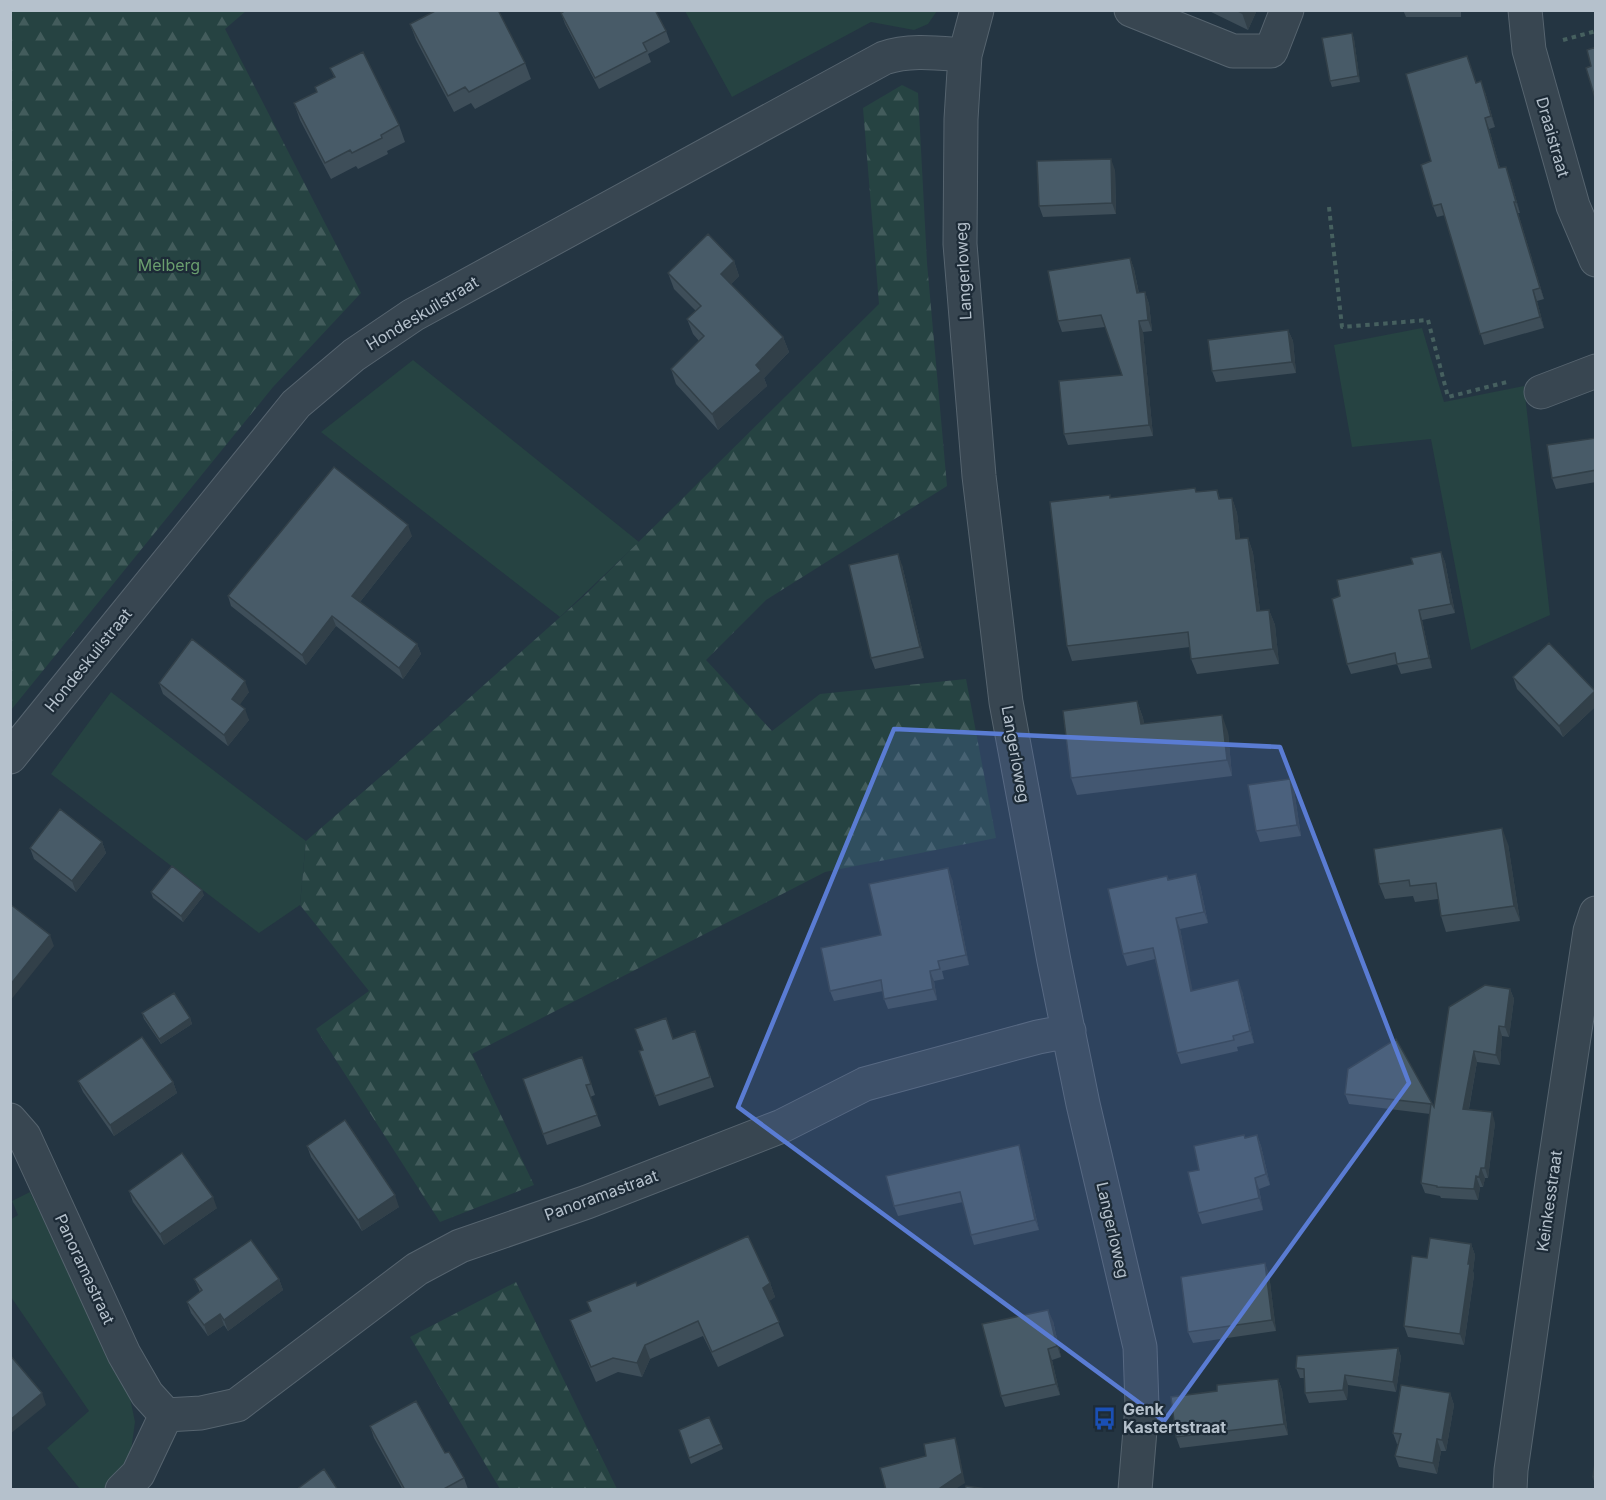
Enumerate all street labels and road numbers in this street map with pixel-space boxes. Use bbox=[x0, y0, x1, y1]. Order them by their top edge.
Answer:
street label: Draaistraat bbox=[1532, 95, 1574, 179]
street label: Langerloweg bbox=[950, 222, 976, 320]
street label: Hondeskuilstraat bbox=[362, 272, 482, 354]
street label: Hondeskuilstraat bbox=[40, 604, 136, 716]
street label: Langerloweg bbox=[998, 704, 1034, 804]
street label: Keinkesstraat bbox=[1532, 1149, 1566, 1253]
street label: Panoramastraat bbox=[542, 1165, 660, 1225]
street label: Langerloweg bbox=[1092, 1180, 1134, 1280]
street label: Panoramastraat bbox=[51, 1211, 119, 1327]

